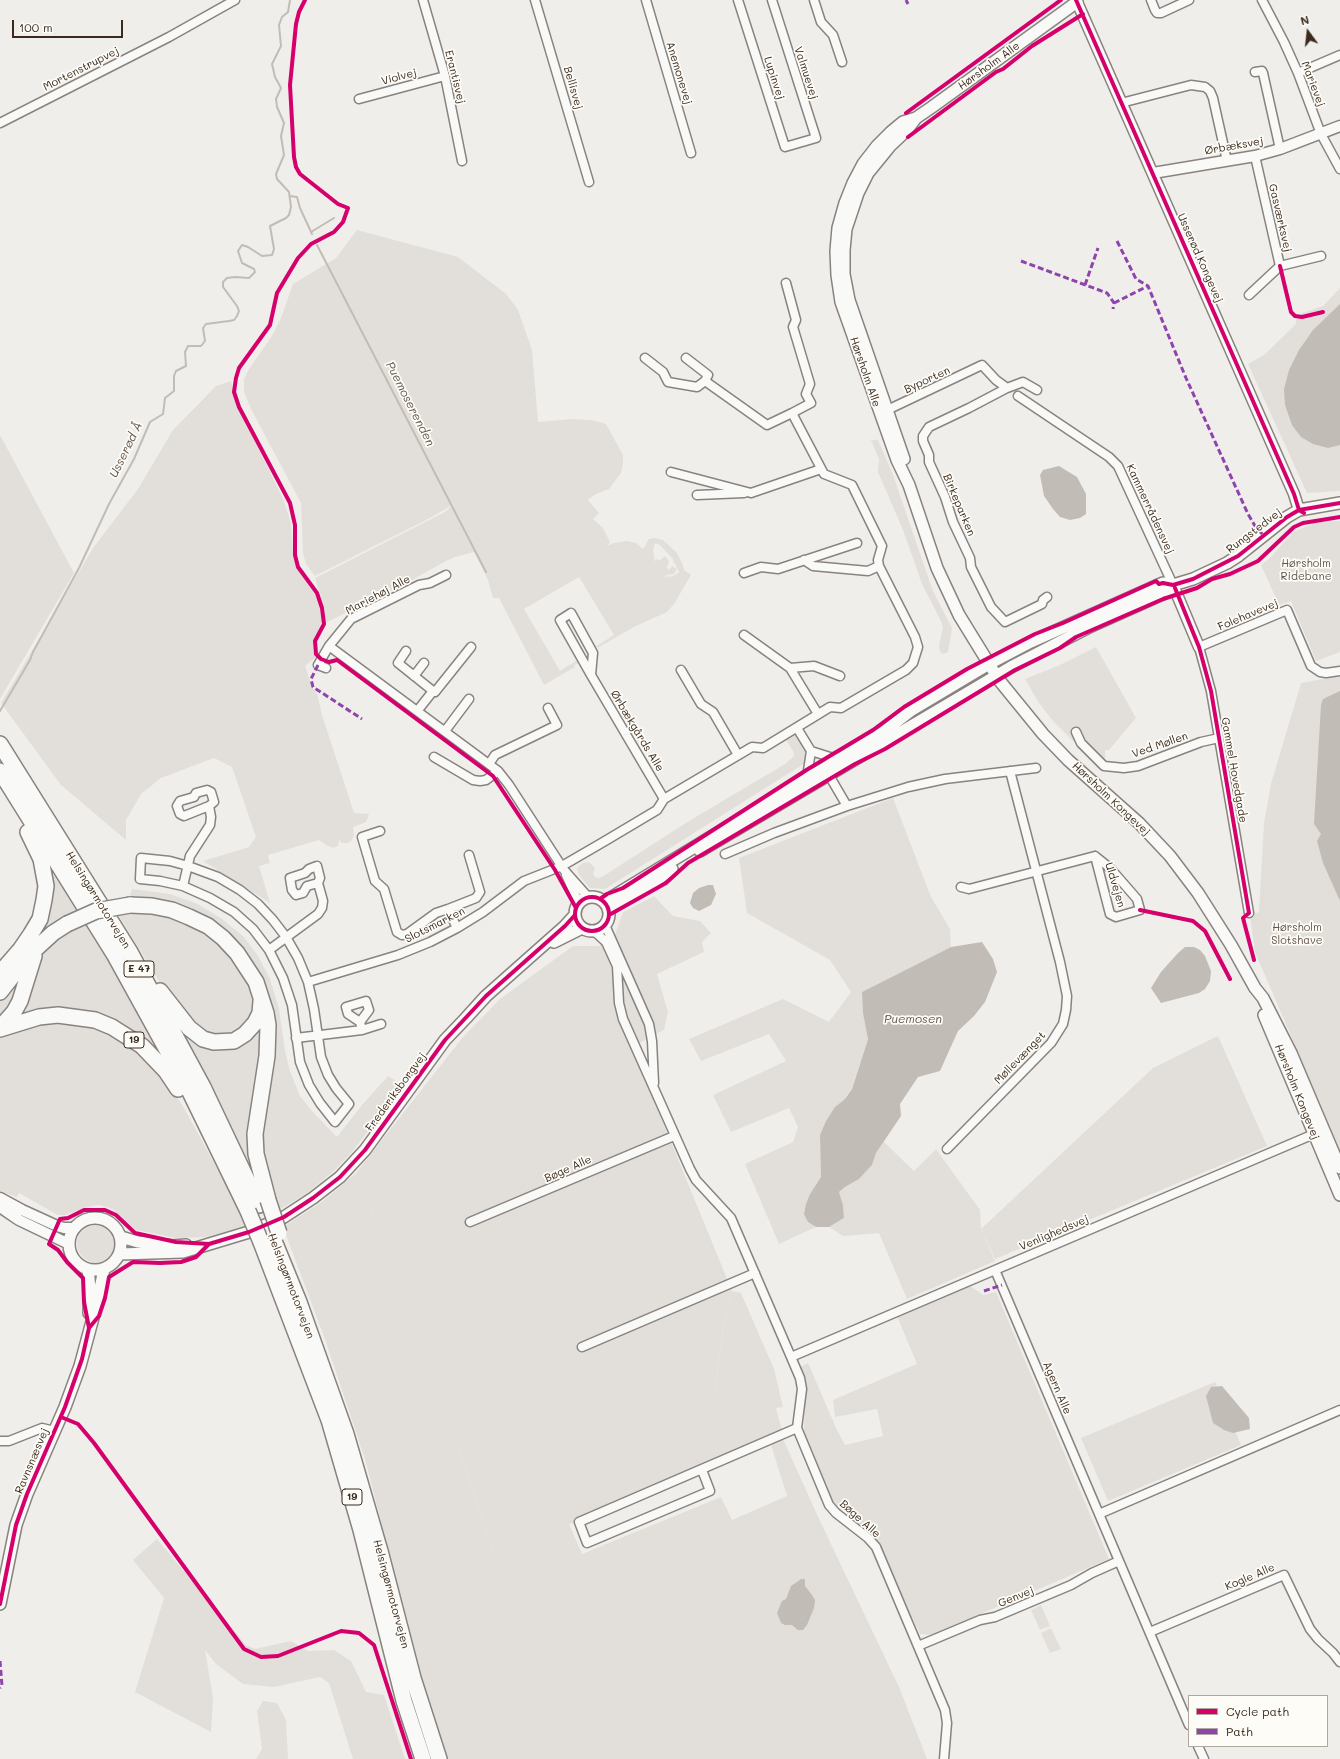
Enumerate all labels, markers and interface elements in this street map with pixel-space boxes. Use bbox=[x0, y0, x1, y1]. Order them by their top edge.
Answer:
scale bar bbox=[14, 12, 125, 38]
north arrow bbox=[1288, 12, 1328, 52]
text: N bbox=[1299, 12, 1311, 28]
text: 100 m bbox=[19, 19, 53, 35]
street label: Hørsholm Alle bbox=[956, 39, 1022, 93]
street label: Anemonevej bbox=[663, 40, 695, 106]
street label: Mortenstrupvej bbox=[41, 44, 121, 94]
street label: Valmuevej bbox=[791, 45, 821, 101]
street label: Erantisvej bbox=[442, 49, 468, 105]
street label: Lupinvej bbox=[761, 55, 787, 101]
street label: Marievej bbox=[1298, 59, 1328, 109]
street label: Bellisvej bbox=[561, 65, 585, 111]
street label: Violvej bbox=[380, 66, 418, 88]
street label: Ørbæksvej bbox=[1203, 134, 1265, 158]
street label: Gasværksvej bbox=[1266, 183, 1294, 253]
street label: Usserød Kongevej bbox=[1174, 211, 1226, 305]
street label: Hørsholm Alle bbox=[847, 335, 883, 409]
water label: Puemoserenden bbox=[382, 359, 438, 449]
street label: Byporten bbox=[902, 364, 952, 396]
water label: Usserød Å bbox=[106, 420, 146, 480]
street label: Kammerrådensvej bbox=[1123, 462, 1177, 556]
street label: Birkeparken bbox=[940, 472, 978, 538]
street label: Rungstedvej bbox=[1224, 506, 1284, 556]
park label: Hørsholm Ridebane bbox=[1281, 557, 1331, 583]
street label: Mariehøj Alle bbox=[343, 572, 413, 618]
street label: Folehavevej bbox=[1216, 596, 1280, 634]
street label: Ørbækgårds Alle bbox=[608, 688, 666, 774]
street label: Gammel Hovedgade bbox=[1218, 716, 1250, 824]
street label: Ved Møllen bbox=[1130, 729, 1190, 761]
street label: Hørsholm Kongevej bbox=[1069, 759, 1153, 839]
street label: Helsingørmotorvejen bbox=[63, 849, 133, 951]
street label: Uldvejen bbox=[1102, 861, 1128, 909]
street label: Slotsmarken bbox=[403, 904, 467, 946]
park label: Hørsholm Slotshave bbox=[1271, 921, 1323, 947]
road number: E 47 bbox=[124, 961, 154, 977]
water label: Puemosen bbox=[884, 1012, 942, 1026]
street label: Møllevænget bbox=[992, 1029, 1048, 1087]
road number: 19 bbox=[124, 1032, 144, 1048]
street label: Hørsholm Kongevej bbox=[1272, 1042, 1322, 1142]
street label: Frederiksborgvej bbox=[363, 1050, 429, 1134]
street label: Bøge Alle bbox=[542, 1153, 594, 1185]
street label: Venlighedsvej bbox=[1017, 1212, 1091, 1254]
street label: Helsingørmotorvejen bbox=[265, 1231, 317, 1341]
street label: Agern Alle bbox=[1040, 1360, 1074, 1416]
street label: Ravnsnæsvej bbox=[12, 1426, 52, 1496]
road number: 19 bbox=[342, 1489, 362, 1505]
street label: Bøge Alle bbox=[837, 1497, 883, 1541]
street label: Helsingørmotorvejen bbox=[370, 1538, 412, 1650]
street label: Kogle Alle bbox=[1223, 1561, 1277, 1593]
street label: Genvej bbox=[996, 1584, 1036, 1610]
legend bbox=[1188, 1695, 1328, 1747]
text: Cycle path bbox=[1226, 1703, 1289, 1719]
text: Path bbox=[1226, 1723, 1253, 1739]

